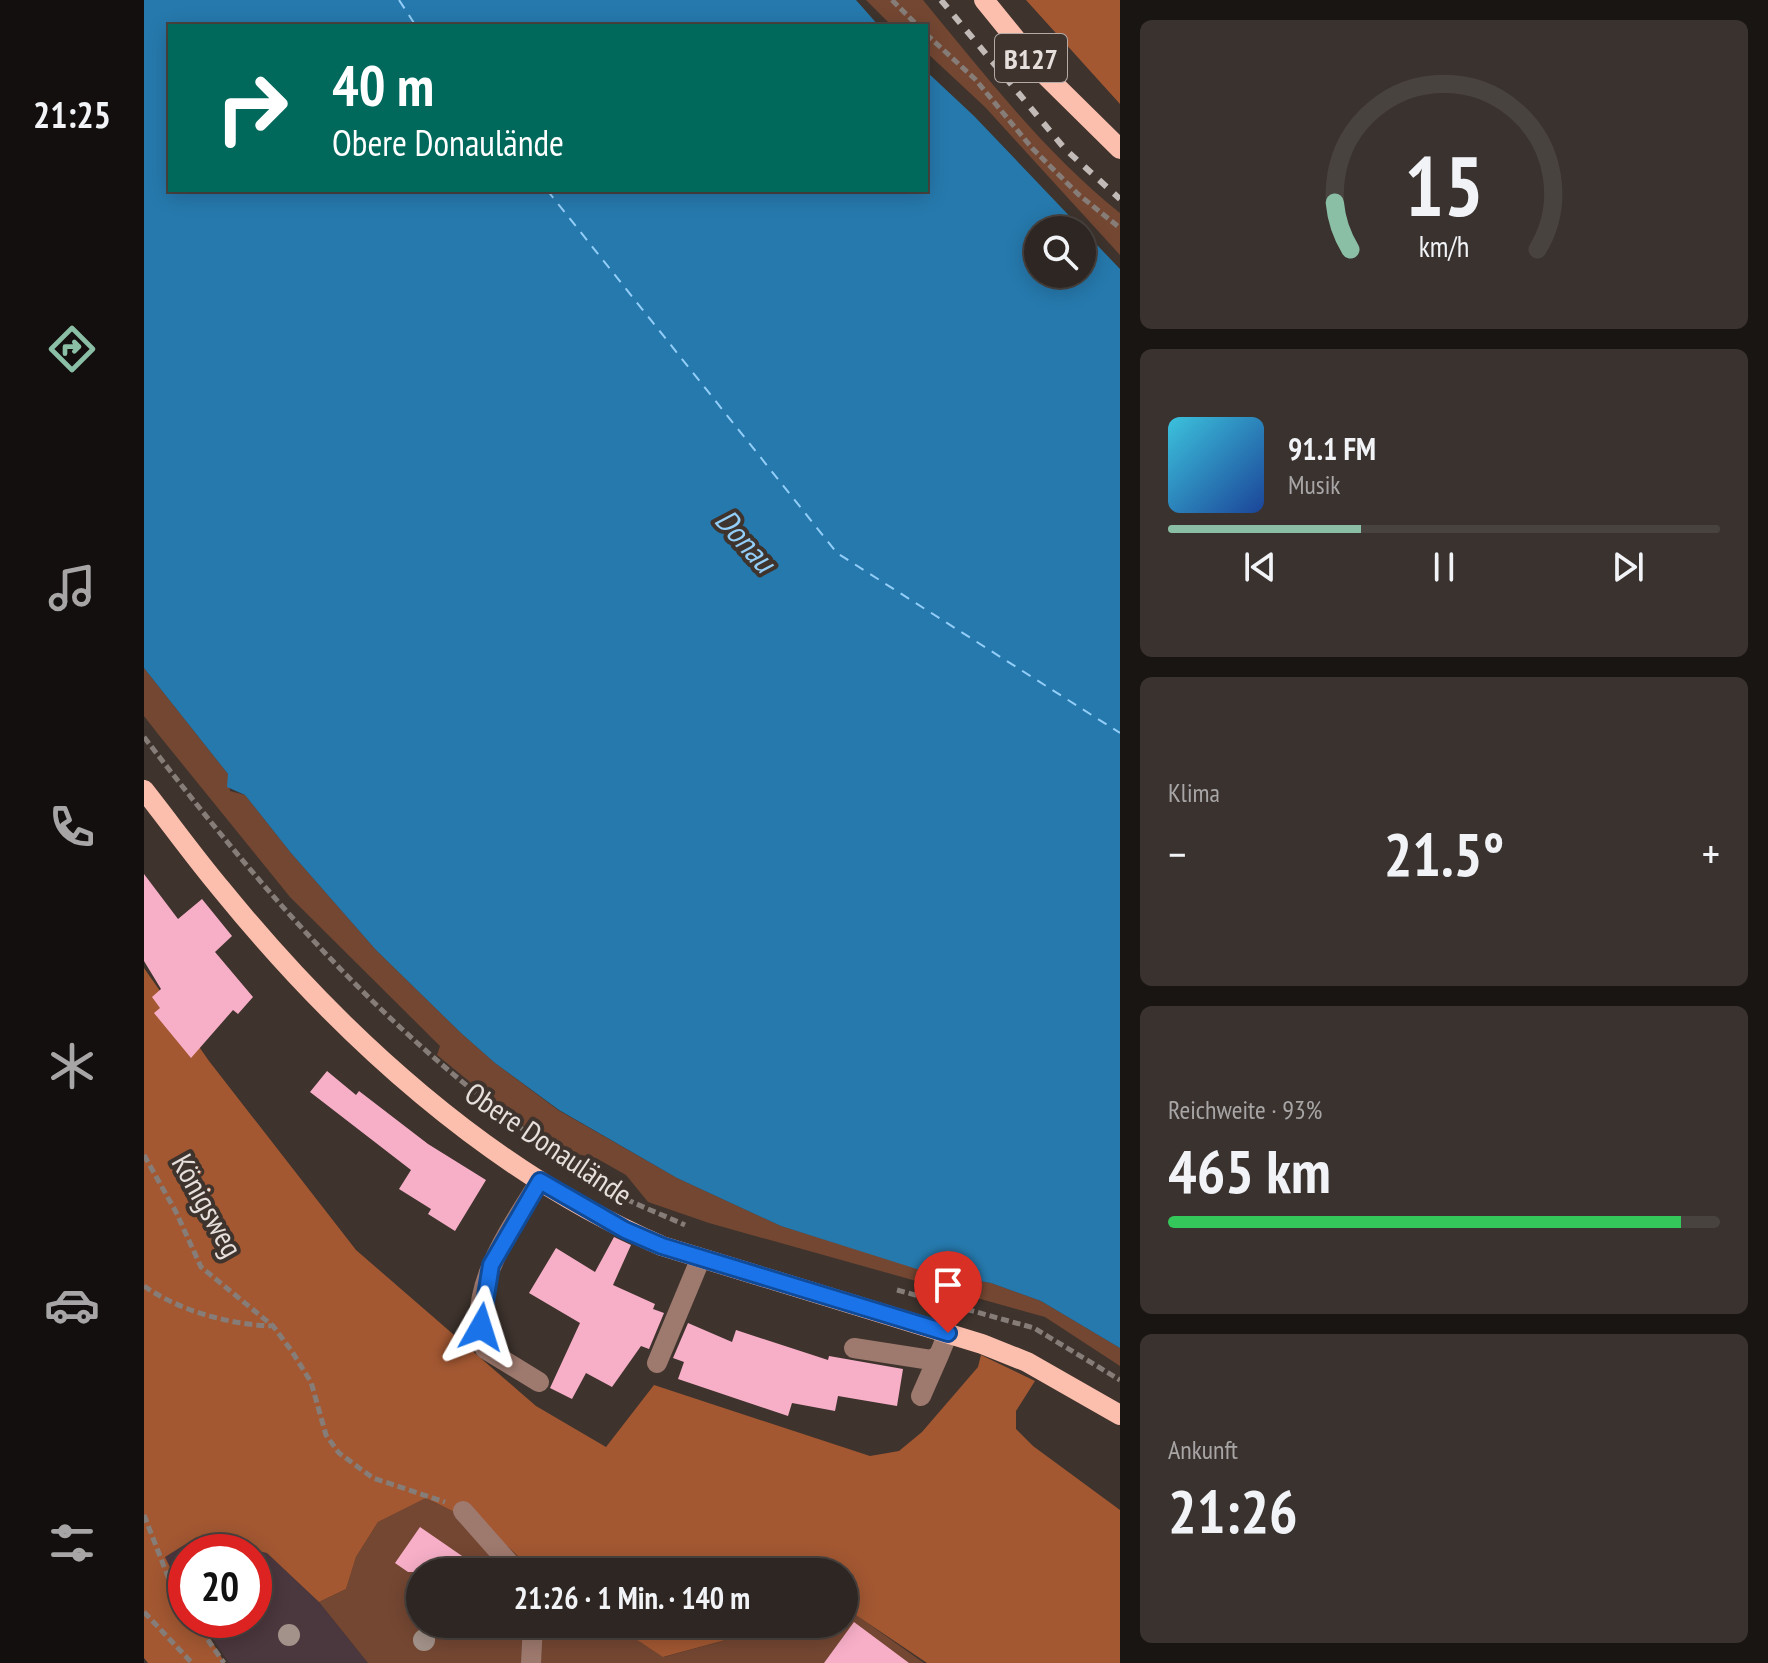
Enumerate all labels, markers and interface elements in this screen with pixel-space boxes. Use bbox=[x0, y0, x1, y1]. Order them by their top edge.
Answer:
road number: B127 bbox=[995, 34, 1067, 82]
text: 40 m bbox=[332, 49, 434, 121]
icon: right bbox=[200, 56, 304, 160]
text: 21:25 bbox=[33, 91, 111, 138]
text: Obere Donaulände bbox=[332, 119, 564, 166]
text: 15 bbox=[1404, 131, 1484, 239]
map controls bbox=[1024, 216, 1096, 288]
button: search bbox=[1024, 216, 1096, 288]
text: km/h bbox=[1419, 228, 1469, 265]
icon: directions bbox=[44, 321, 100, 377]
text: 91.1 FM bbox=[1288, 429, 1376, 468]
text: Musik bbox=[1288, 468, 1340, 501]
water label: Donau bbox=[707, 499, 787, 582]
icon: previous bbox=[1238, 545, 1282, 589]
icon: pause bbox=[1422, 545, 1466, 589]
icon: next bbox=[1606, 545, 1650, 589]
icon: music bbox=[44, 560, 100, 616]
text: Klima bbox=[1168, 776, 1220, 809]
icon: phone bbox=[44, 799, 100, 855]
text: 21.5° bbox=[1384, 815, 1504, 893]
text: − bbox=[1168, 825, 1186, 882]
text: + bbox=[1702, 825, 1720, 882]
icon: climate bbox=[44, 1038, 100, 1094]
street label: Obere Donaulände bbox=[458, 1073, 640, 1213]
text: Reichweite · 93% bbox=[1168, 1093, 1322, 1126]
text: 465 km bbox=[1168, 1132, 1331, 1210]
street label: Königsweg bbox=[164, 1147, 252, 1263]
pin bbox=[914, 1251, 982, 1333]
icon: arrive bbox=[926, 1263, 970, 1307]
icon: car bbox=[44, 1277, 100, 1333]
position arrow bbox=[439, 1285, 523, 1369]
text: Ankunft bbox=[1168, 1433, 1238, 1466]
text: 21:26 bbox=[1168, 1472, 1298, 1550]
icon: filters bbox=[44, 1515, 100, 1571]
speed limit sign: 20 bbox=[168, 1534, 272, 1638]
text: 21:26 · 1 Min. · 140 m bbox=[514, 1578, 750, 1617]

